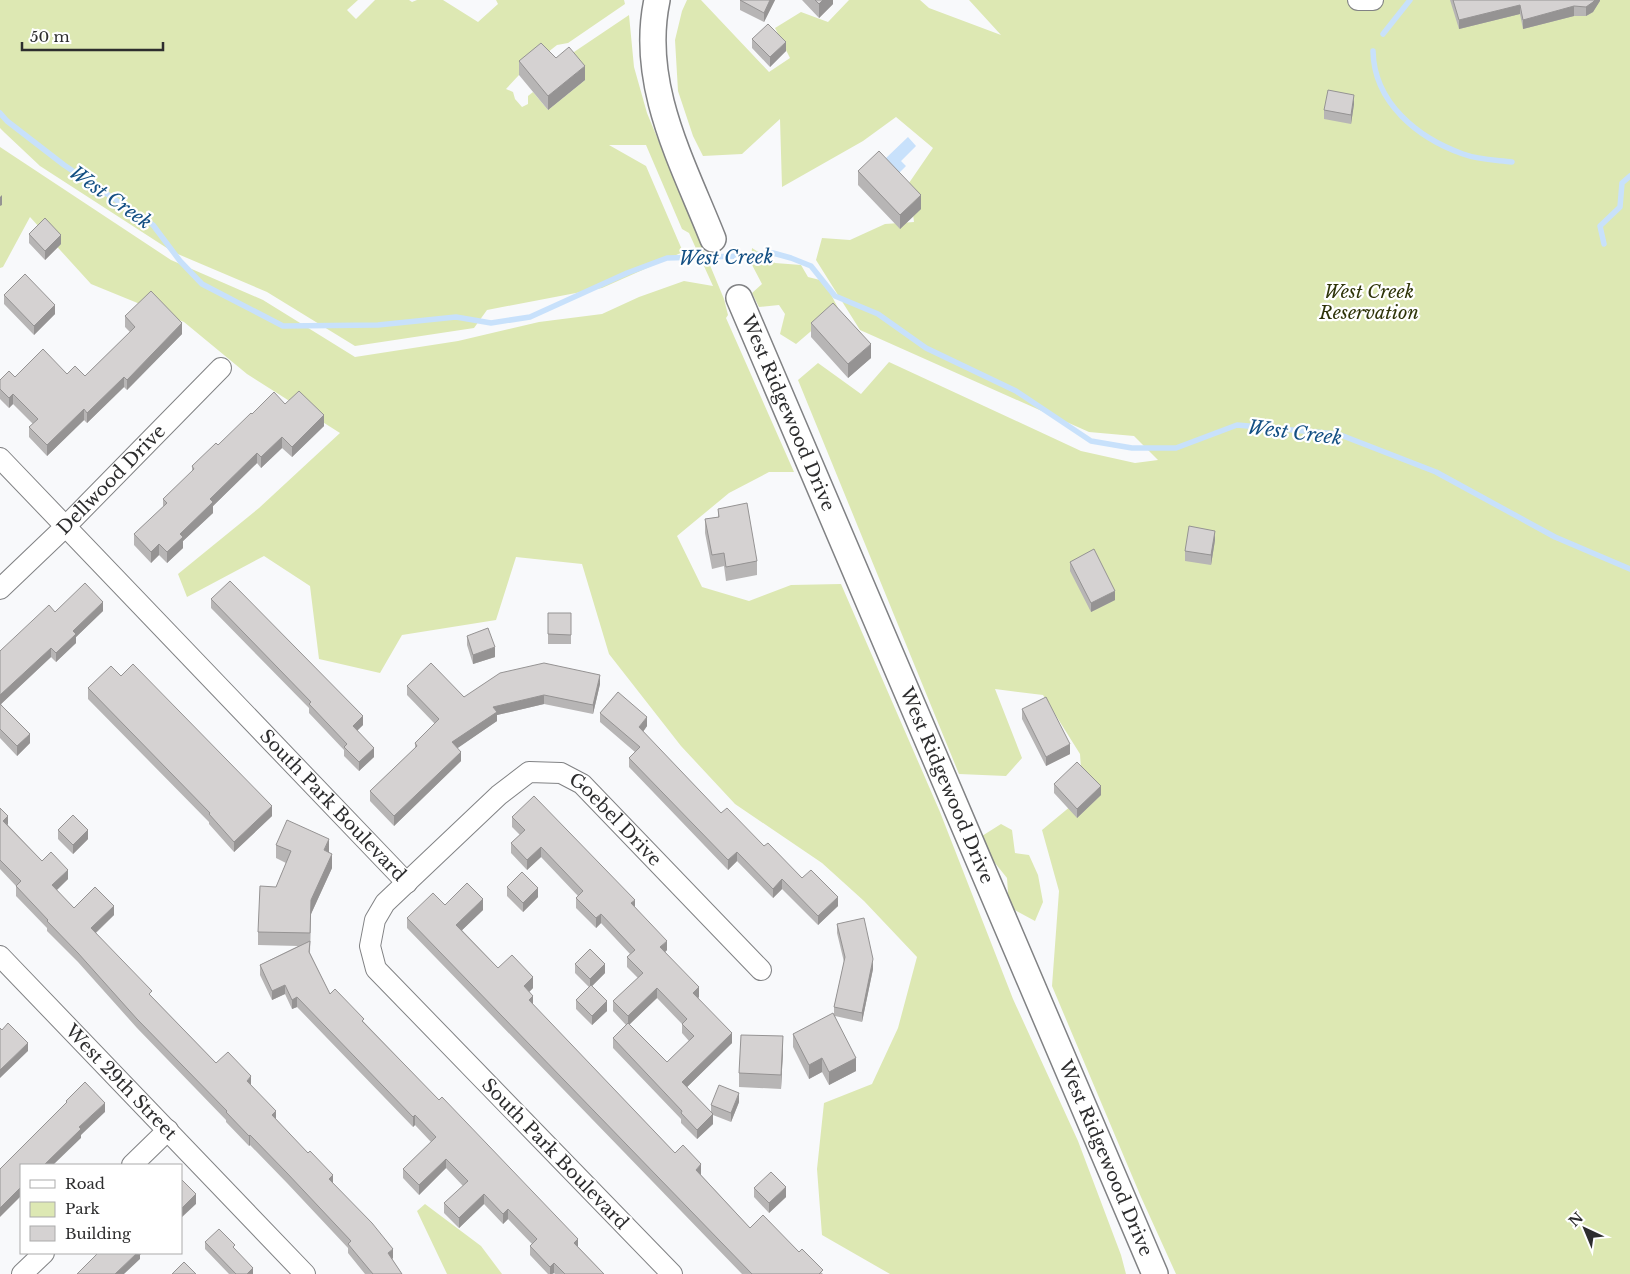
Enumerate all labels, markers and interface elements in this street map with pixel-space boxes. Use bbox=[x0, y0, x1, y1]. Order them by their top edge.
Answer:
scale bar bbox=[22, 20, 164, 52]
text: 50 m bbox=[30, 27, 70, 46]
water label: West Creek bbox=[65, 161, 156, 234]
water label: West Creek bbox=[678, 245, 774, 270]
park label: West Creek Reservation bbox=[1318, 281, 1419, 324]
street label: West Ridgewood Drive bbox=[736, 311, 839, 514]
water label: West Creek bbox=[1246, 415, 1343, 450]
street label: Dellwood Drive bbox=[53, 420, 170, 539]
street label: West Ridgewood Drive bbox=[895, 683, 998, 887]
street label: South Park Boulevard bbox=[255, 725, 410, 886]
street label: Goebel Drive bbox=[566, 768, 666, 871]
street label: West 29th Street bbox=[60, 1019, 182, 1145]
street label: West Ridgewood Drive bbox=[1054, 1056, 1157, 1259]
street label: South Park Boulevard bbox=[477, 1074, 633, 1234]
legend bbox=[20, 1164, 182, 1254]
text: Road bbox=[65, 1174, 105, 1193]
text: Park bbox=[65, 1199, 101, 1218]
north arrow bbox=[1560, 1204, 1610, 1254]
text: N bbox=[1565, 1209, 1587, 1231]
text: Building bbox=[65, 1224, 132, 1243]

